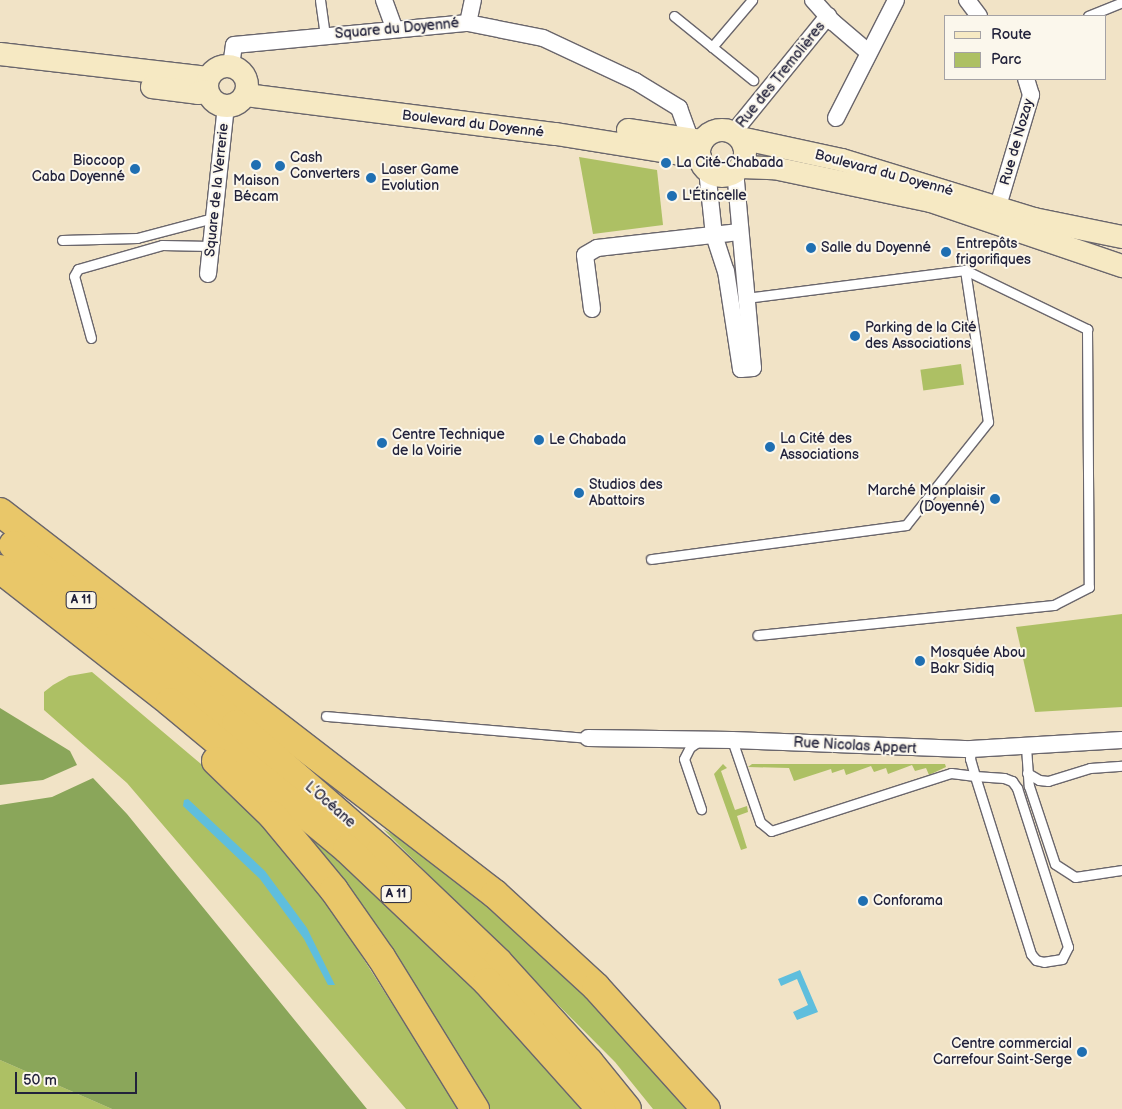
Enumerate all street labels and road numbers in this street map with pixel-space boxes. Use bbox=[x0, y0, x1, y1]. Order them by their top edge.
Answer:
street label: Square du Doyenné bbox=[334, 15, 460, 43]
street label: Rue des Tremolières bbox=[733, 18, 829, 132]
street label: Rue de Nozay bbox=[997, 97, 1037, 187]
street label: Boulevard du Doyenné bbox=[401, 107, 545, 141]
street label: Square de la Verrerie bbox=[202, 122, 232, 258]
street label: Boulevard du Doyenné bbox=[813, 146, 955, 200]
road number: A 11 bbox=[65, 590, 97, 610]
street label: Rue Nicolas Appert bbox=[793, 734, 917, 758]
street label: L’Océane bbox=[301, 779, 359, 831]
road number: A 11 bbox=[380, 884, 412, 904]

